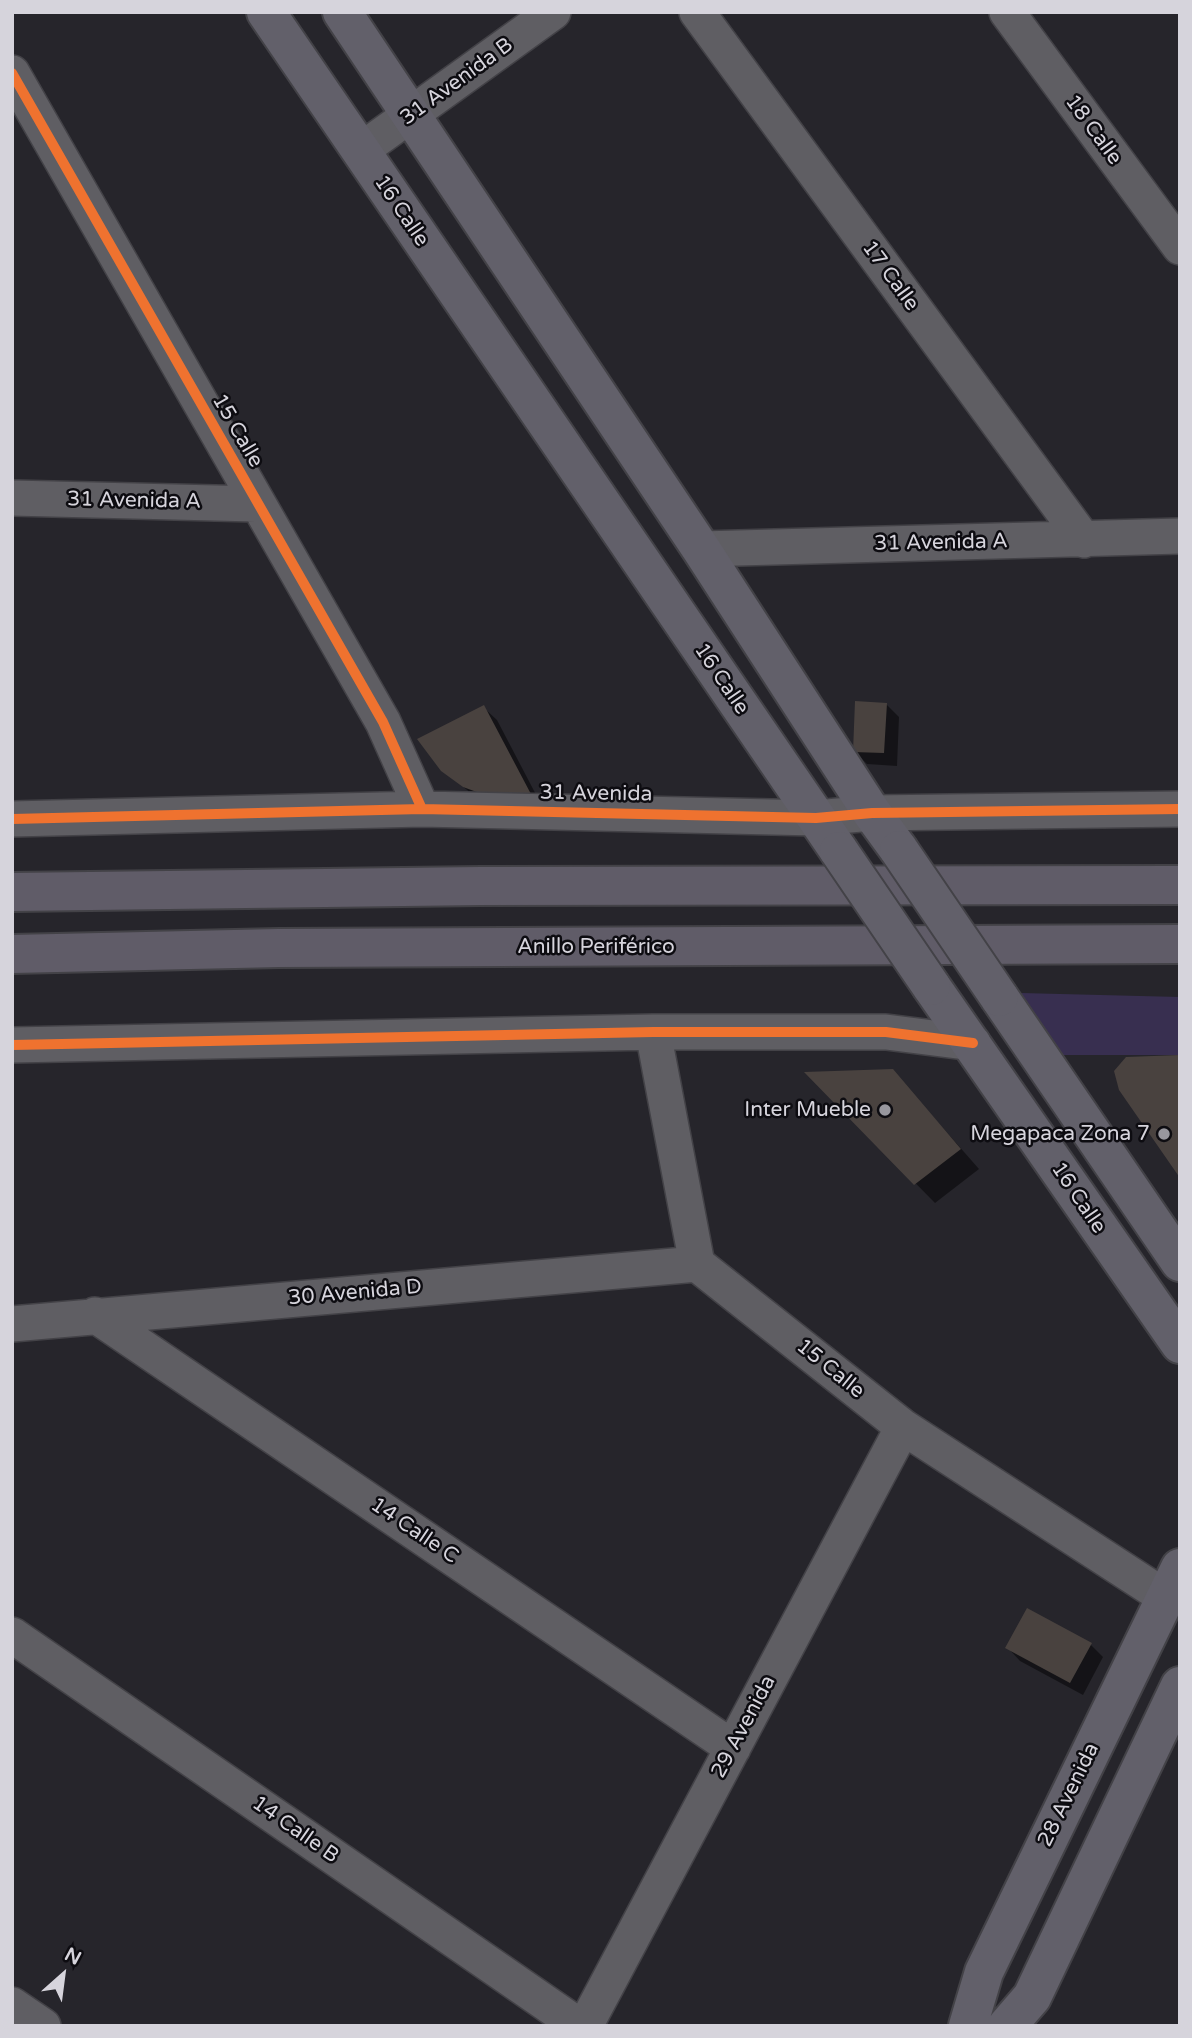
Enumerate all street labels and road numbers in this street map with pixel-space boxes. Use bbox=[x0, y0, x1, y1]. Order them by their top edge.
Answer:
street label: 31 Avenida B bbox=[396, 33, 518, 131]
street label: 18 Calle bbox=[1059, 90, 1127, 170]
street label: 16 Calle bbox=[368, 171, 434, 251]
street label: 17 Calle bbox=[856, 236, 924, 316]
street label: 15 Calle bbox=[206, 390, 268, 472]
street label: 31 Avenida A bbox=[67, 487, 201, 515]
street label: 31 Avenida A bbox=[874, 529, 1008, 557]
street label: 16 Calle bbox=[688, 639, 754, 719]
street label: 31 Avenida bbox=[539, 780, 653, 808]
street label: Anillo Periférico bbox=[517, 934, 675, 960]
street label: 16 Calle bbox=[1045, 1158, 1111, 1238]
street label: 30 Avenida D bbox=[287, 1275, 423, 1311]
street label: 15 Calle bbox=[791, 1334, 869, 1404]
street label: 14 Calle C bbox=[365, 1492, 463, 1570]
street label: 29 Avenida bbox=[706, 1671, 782, 1783]
street label: 28 Avenida bbox=[1033, 1739, 1105, 1851]
street label: 14 Calle B bbox=[247, 1791, 343, 1869]

